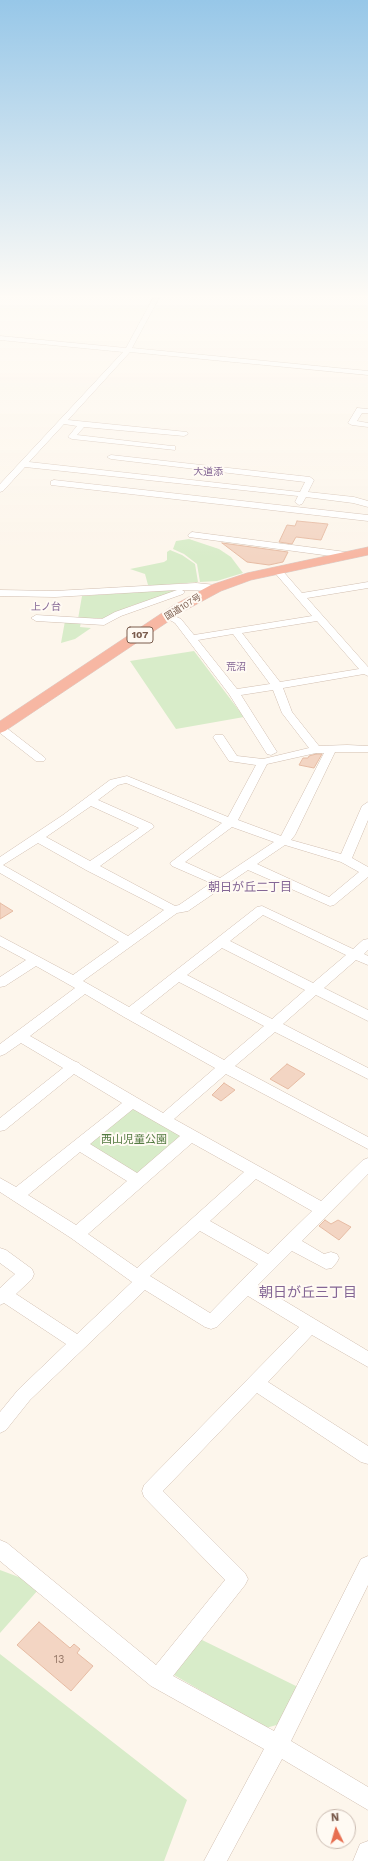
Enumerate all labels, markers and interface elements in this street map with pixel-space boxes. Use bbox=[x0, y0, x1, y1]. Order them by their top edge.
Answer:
district label: 大道添 bbox=[193, 466, 223, 478]
street label: 国道107号 bbox=[163, 592, 203, 622]
district label: 上ノ台 bbox=[31, 601, 61, 613]
road number: 107 bbox=[127, 627, 153, 643]
district label: 荒沼 bbox=[226, 661, 246, 673]
district label: 朝日が丘二丁目 bbox=[208, 880, 292, 894]
park label: 西山児童公園 bbox=[101, 1133, 167, 1147]
district label: 朝日が丘三丁目 bbox=[259, 1285, 357, 1301]
house number: 13 bbox=[54, 1653, 64, 1667]
north arrow bbox=[316, 1809, 356, 1849]
text: N bbox=[330, 1811, 340, 1824]

